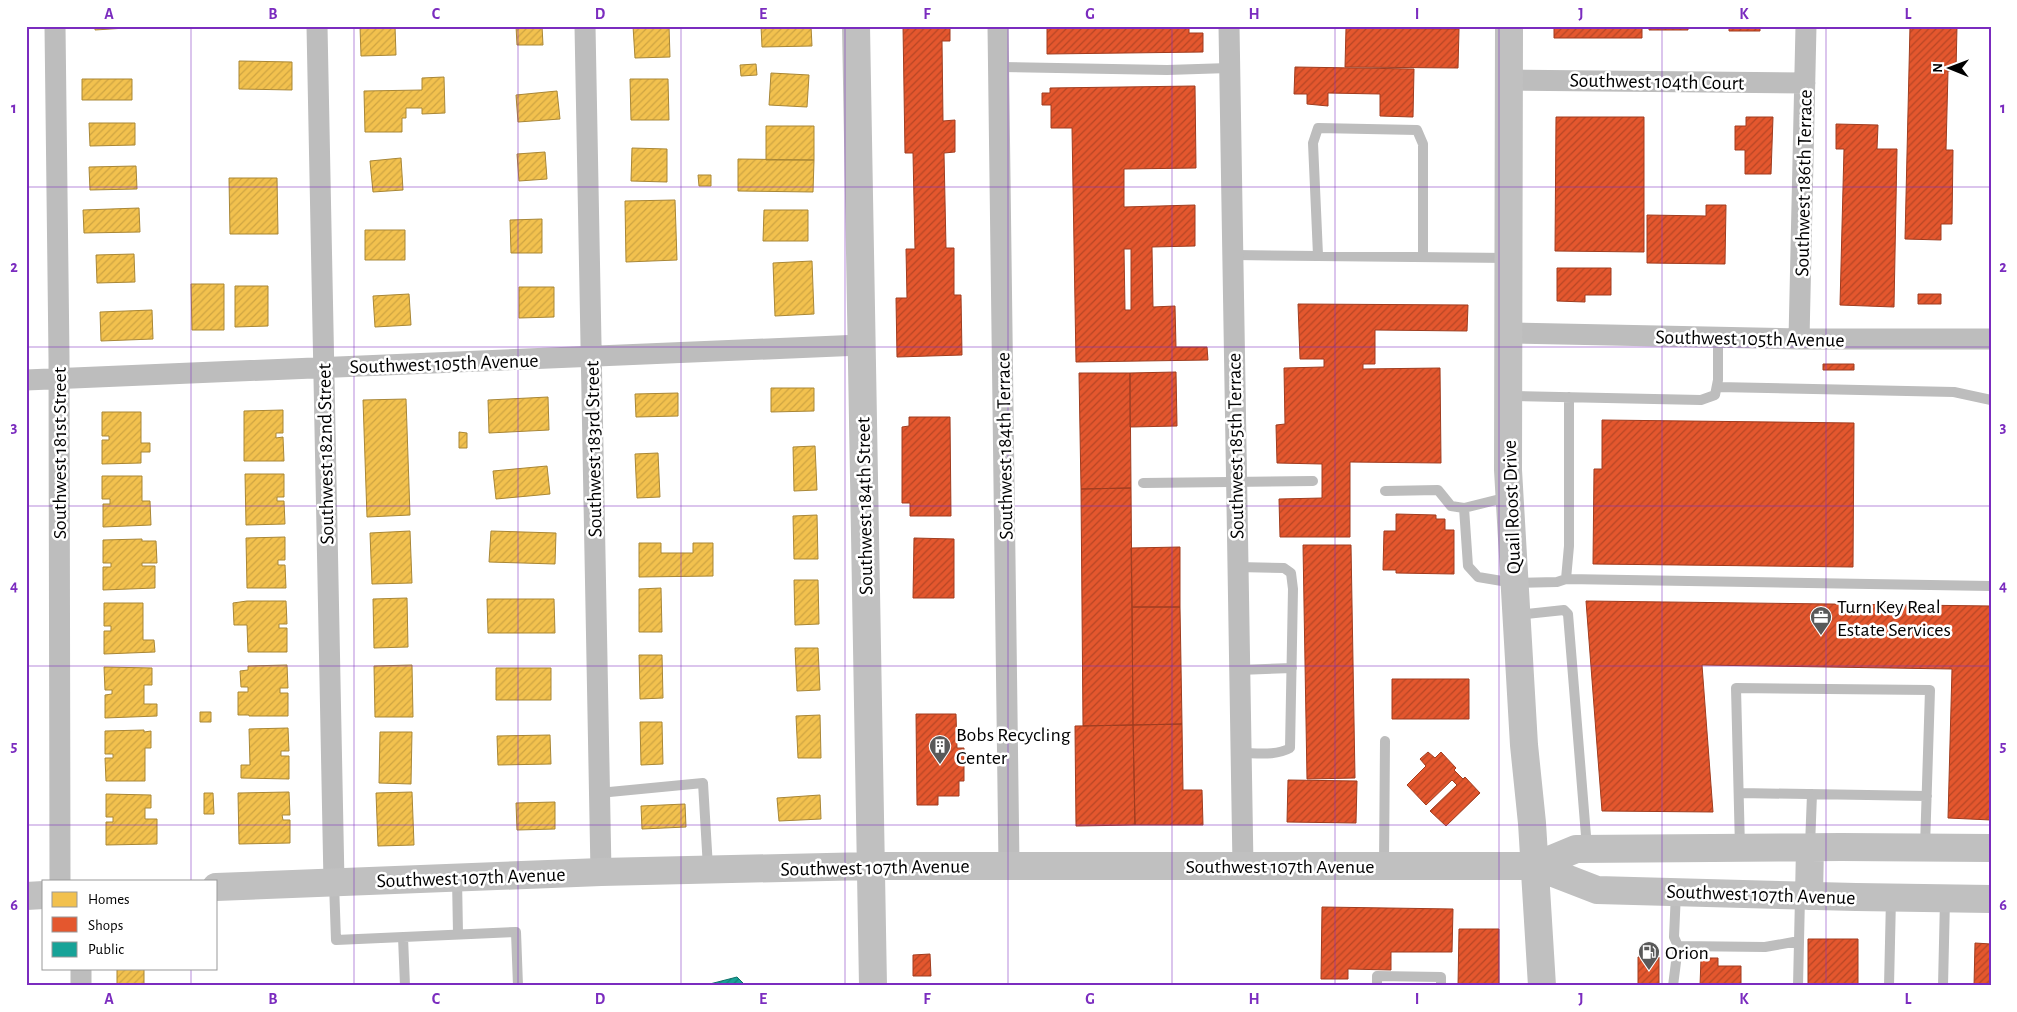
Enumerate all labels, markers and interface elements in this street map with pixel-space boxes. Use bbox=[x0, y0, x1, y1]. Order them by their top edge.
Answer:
text: A bbox=[104, 6, 114, 22]
text: B bbox=[268, 6, 278, 22]
text: C bbox=[432, 6, 441, 22]
text: D bbox=[595, 6, 606, 22]
text: E bbox=[759, 6, 767, 22]
text: F bbox=[923, 6, 931, 22]
text: G bbox=[1085, 6, 1095, 22]
text: H bbox=[1248, 6, 1260, 22]
text: I bbox=[1415, 6, 1419, 22]
text: J bbox=[1578, 6, 1584, 22]
text: K bbox=[1739, 6, 1749, 22]
text: L bbox=[1905, 6, 1912, 22]
north arrow bbox=[1924, 42, 1974, 92]
text: N bbox=[1931, 63, 1945, 73]
street label: Southwest 104th Court bbox=[1569, 70, 1745, 94]
street label: Southwest 186th Terrace bbox=[1792, 89, 1816, 277]
text: 1 bbox=[11, 100, 17, 116]
text: 1 bbox=[2000, 100, 2006, 116]
text: 2 bbox=[10, 259, 18, 275]
text: 2 bbox=[1999, 259, 2007, 275]
street label: Southwest 105th Avenue bbox=[1655, 327, 1845, 351]
street label: Southwest 105th Avenue bbox=[349, 351, 539, 377]
street label: Southwest 184th Terrace bbox=[993, 352, 1017, 540]
street label: Southwest 185th Terrace bbox=[1224, 353, 1248, 539]
street label: Southwest 183rd Street bbox=[582, 360, 606, 538]
street label: Southwest 182nd Street bbox=[314, 362, 338, 545]
street label: Southwest 181st Street bbox=[50, 366, 70, 539]
street label: Southwest 184th Street bbox=[853, 416, 877, 595]
text: 3 bbox=[11, 419, 18, 435]
text: 3 bbox=[2000, 419, 2007, 435]
street label: Quail Roost Drive bbox=[1500, 440, 1524, 574]
text: 4 bbox=[10, 578, 18, 594]
text: 4 bbox=[1999, 578, 2007, 594]
place label: Turn Key Real Estate Services bbox=[1837, 597, 1951, 640]
office icon: Turn Key Real Estate Services bbox=[1809, 605, 1833, 636]
place label: Bobs Recycling Center bbox=[956, 725, 1071, 768]
building icon: Bobs Recycling Center bbox=[928, 734, 952, 765]
text: 5 bbox=[11, 738, 18, 754]
text: 5 bbox=[2000, 738, 2007, 754]
street label: Southwest 107th Avenue bbox=[780, 856, 970, 880]
street label: Southwest 107th Avenue bbox=[1185, 857, 1375, 877]
street label: Southwest 107th Avenue bbox=[376, 865, 566, 891]
legend bbox=[42, 880, 218, 970]
street label: Southwest 107th Avenue bbox=[1666, 882, 1856, 908]
text: Homes bbox=[88, 892, 130, 907]
text: 6 bbox=[10, 897, 18, 913]
text: 6 bbox=[1999, 897, 2007, 913]
text: Shops bbox=[88, 918, 123, 933]
fuel station icon: Orion bbox=[1637, 940, 1661, 971]
text: Public bbox=[88, 942, 124, 957]
place label: Orion bbox=[1665, 943, 1709, 963]
text: A bbox=[104, 991, 114, 1007]
text: B bbox=[268, 991, 278, 1007]
text: C bbox=[432, 991, 441, 1007]
text: D bbox=[595, 991, 606, 1007]
text: E bbox=[759, 991, 767, 1007]
text: F bbox=[923, 991, 931, 1007]
text: G bbox=[1085, 991, 1095, 1007]
text: H bbox=[1248, 991, 1260, 1007]
text: I bbox=[1415, 991, 1419, 1007]
text: J bbox=[1578, 991, 1584, 1007]
text: K bbox=[1739, 991, 1749, 1007]
text: L bbox=[1905, 991, 1912, 1007]

